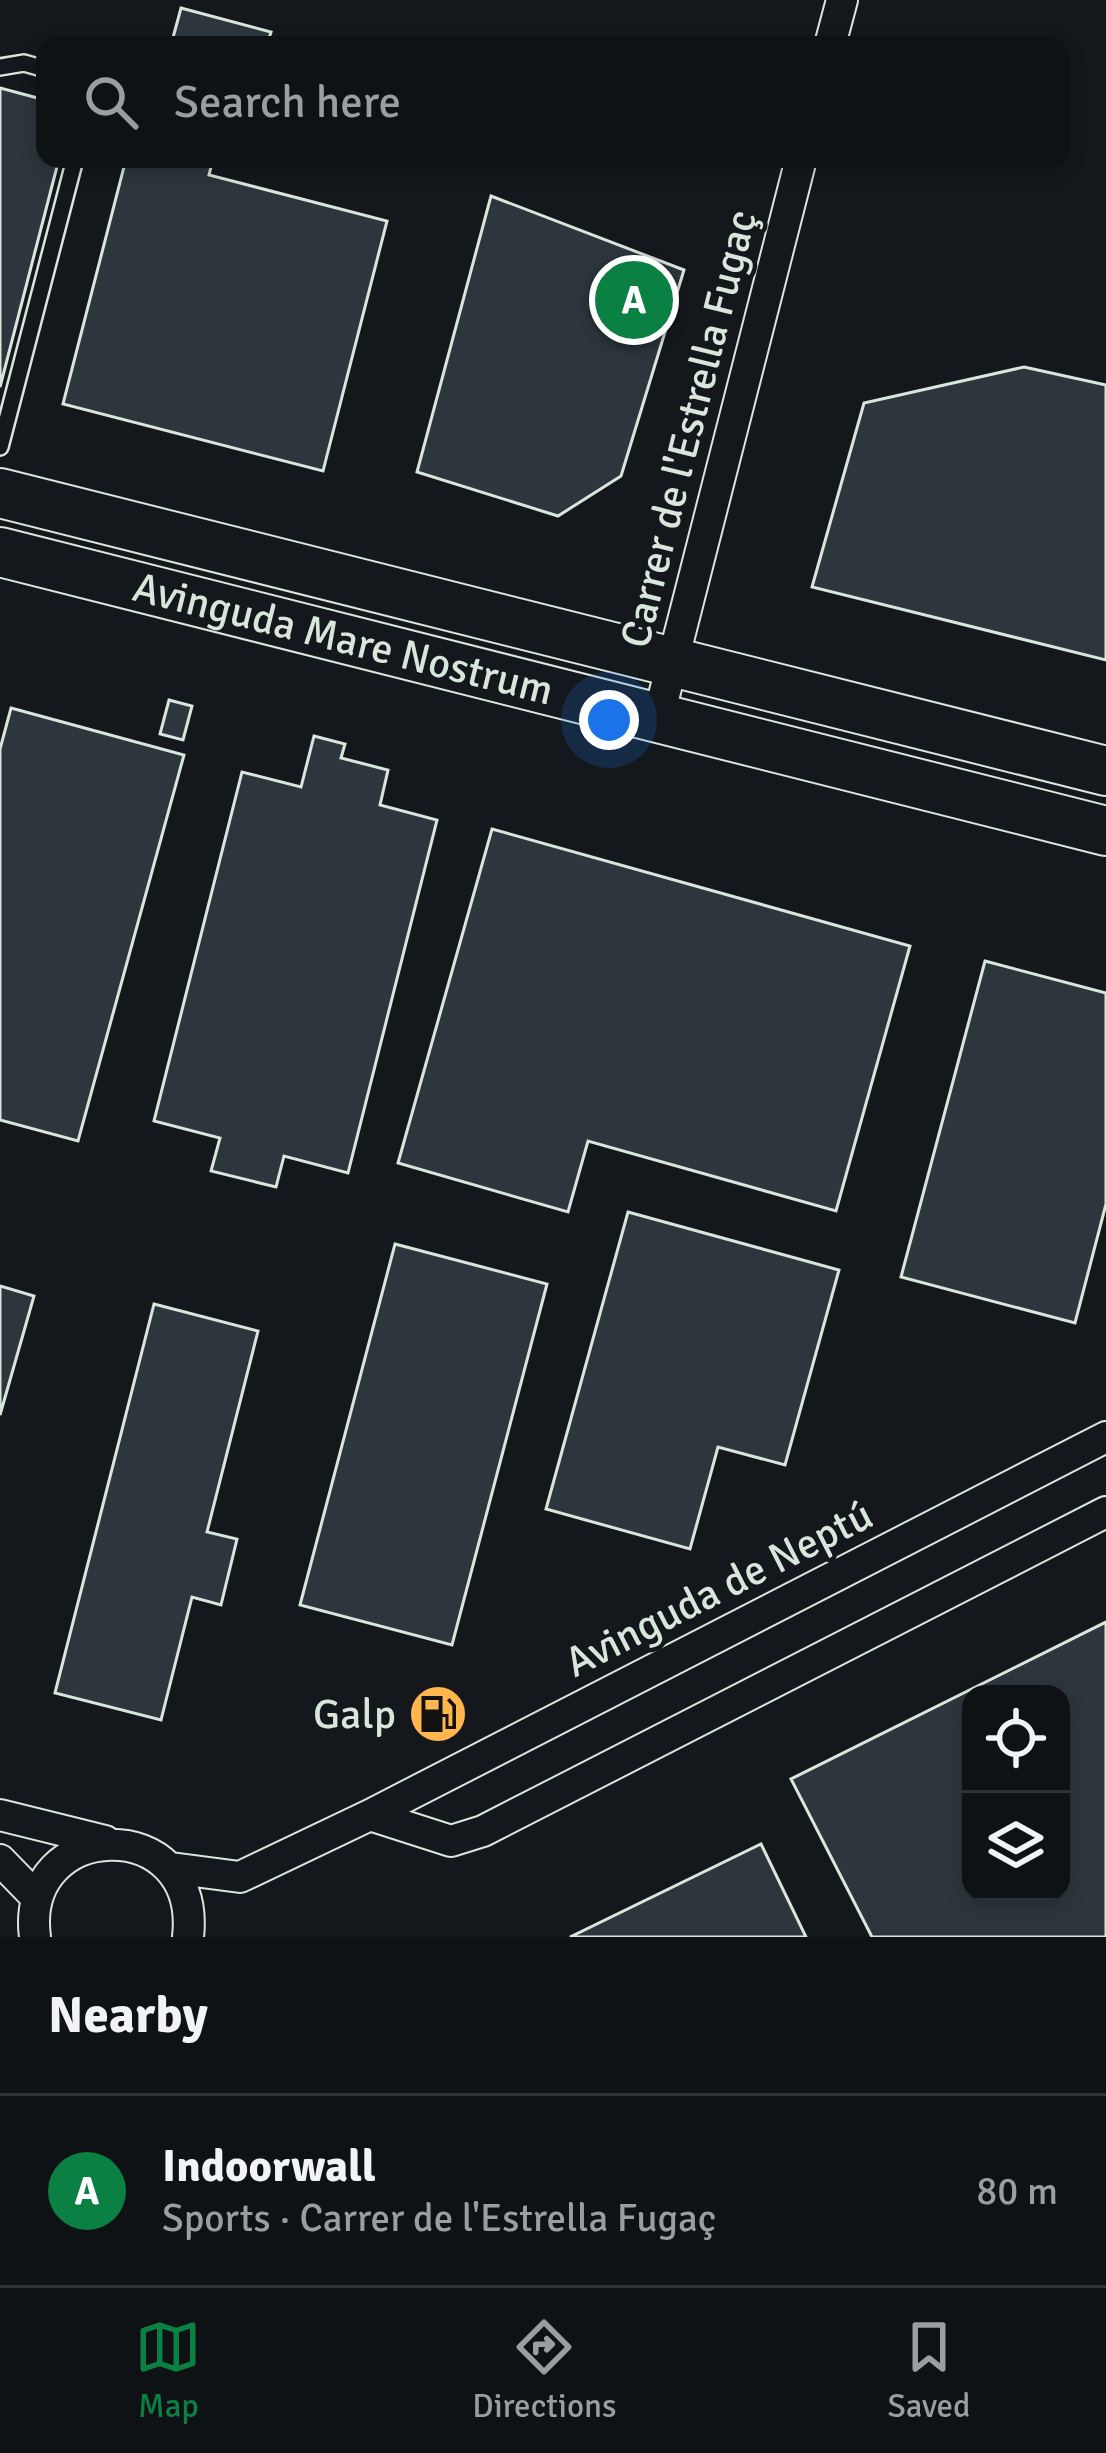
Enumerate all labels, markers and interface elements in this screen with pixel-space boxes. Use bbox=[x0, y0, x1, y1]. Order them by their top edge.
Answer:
search box bbox=[36, 36, 1070, 168]
icon: search bbox=[78, 69, 144, 135]
text: Search here bbox=[174, 75, 401, 130]
street label: Carrer de l'Estrella Fugaç bbox=[610, 205, 768, 653]
pin: A bbox=[595, 255, 673, 345]
street label: Avinguda Mare Nostrum bbox=[128, 561, 559, 716]
your location bbox=[579, 690, 639, 750]
street label: Avinguda de Neptú bbox=[557, 1490, 881, 1688]
fuel station icon: Galp bbox=[407, 1683, 469, 1745]
map controls bbox=[962, 1685, 1070, 1901]
button: locate bbox=[962, 1685, 1070, 1793]
place label: Galp bbox=[313, 1689, 396, 1740]
button: layers bbox=[962, 1793, 1070, 1901]
text: Nearby bbox=[48, 1984, 208, 2047]
text: Indoorwall bbox=[162, 2139, 376, 2194]
text: A bbox=[75, 2167, 99, 2215]
text: 80 m bbox=[976, 2167, 1058, 2215]
text: Sports · Carrer de l'Estrella Fugaç bbox=[162, 2194, 716, 2242]
tab: Map bbox=[135, 2314, 201, 2427]
tab: Directions bbox=[472, 2314, 617, 2427]
tab: Saved bbox=[887, 2314, 971, 2427]

